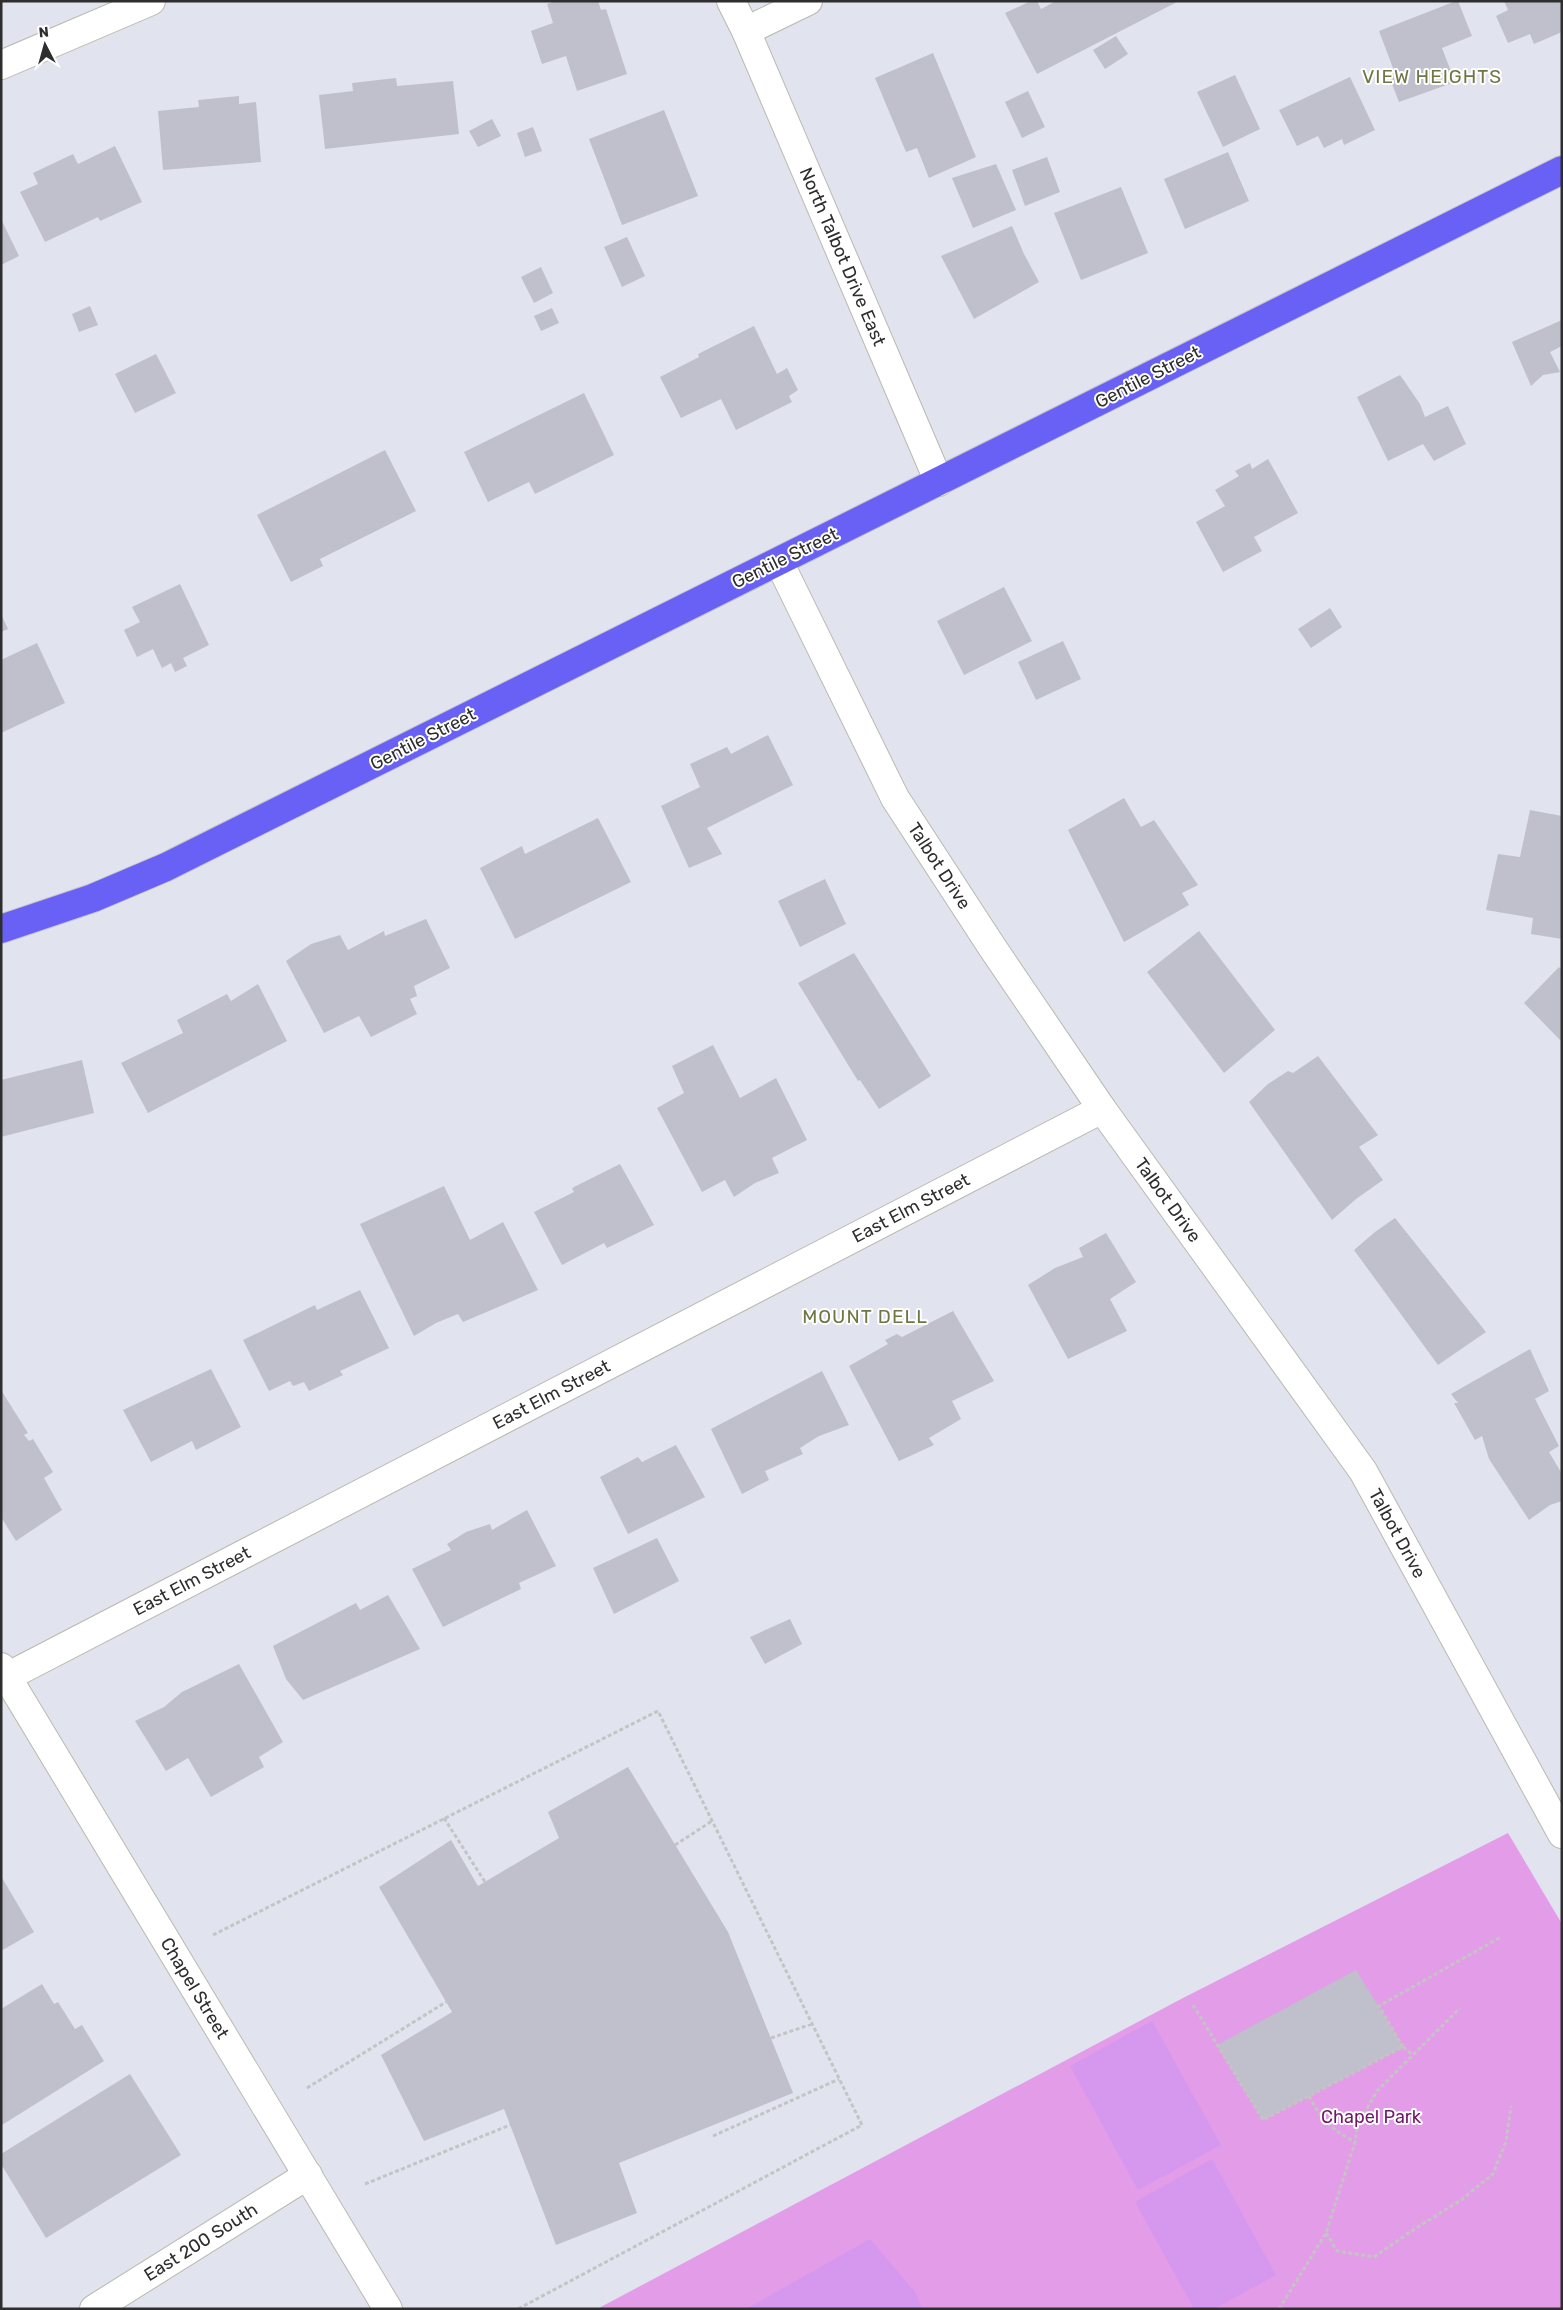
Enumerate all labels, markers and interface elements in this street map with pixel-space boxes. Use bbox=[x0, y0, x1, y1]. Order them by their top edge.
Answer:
north arrow bbox=[20, 20, 70, 70]
text: N bbox=[38, 24, 50, 42]
district label: VIEW HEIGHTS bbox=[1362, 65, 1502, 88]
street label: North Talbot Drive East bbox=[795, 164, 890, 349]
street label: Gentile Street bbox=[1092, 341, 1204, 413]
street label: Gentile Street bbox=[728, 523, 842, 593]
street label: Gentile Street bbox=[367, 703, 479, 775]
street label: Talbot Drive bbox=[903, 818, 975, 913]
street label: Talbot Drive bbox=[1130, 1154, 1206, 1247]
street label: East Elm Street bbox=[848, 1169, 973, 1248]
district label: MOUNT DELL bbox=[802, 1305, 928, 1328]
street label: East Elm Street bbox=[489, 1355, 614, 1434]
street label: Talbot Drive bbox=[1364, 1485, 1431, 1582]
street label: East Elm Street bbox=[129, 1541, 254, 1621]
street label: Chapel Street bbox=[156, 1933, 234, 2043]
park label: Chapel Park bbox=[1321, 2106, 1422, 2128]
street label: East 200 South bbox=[140, 2198, 262, 2286]

